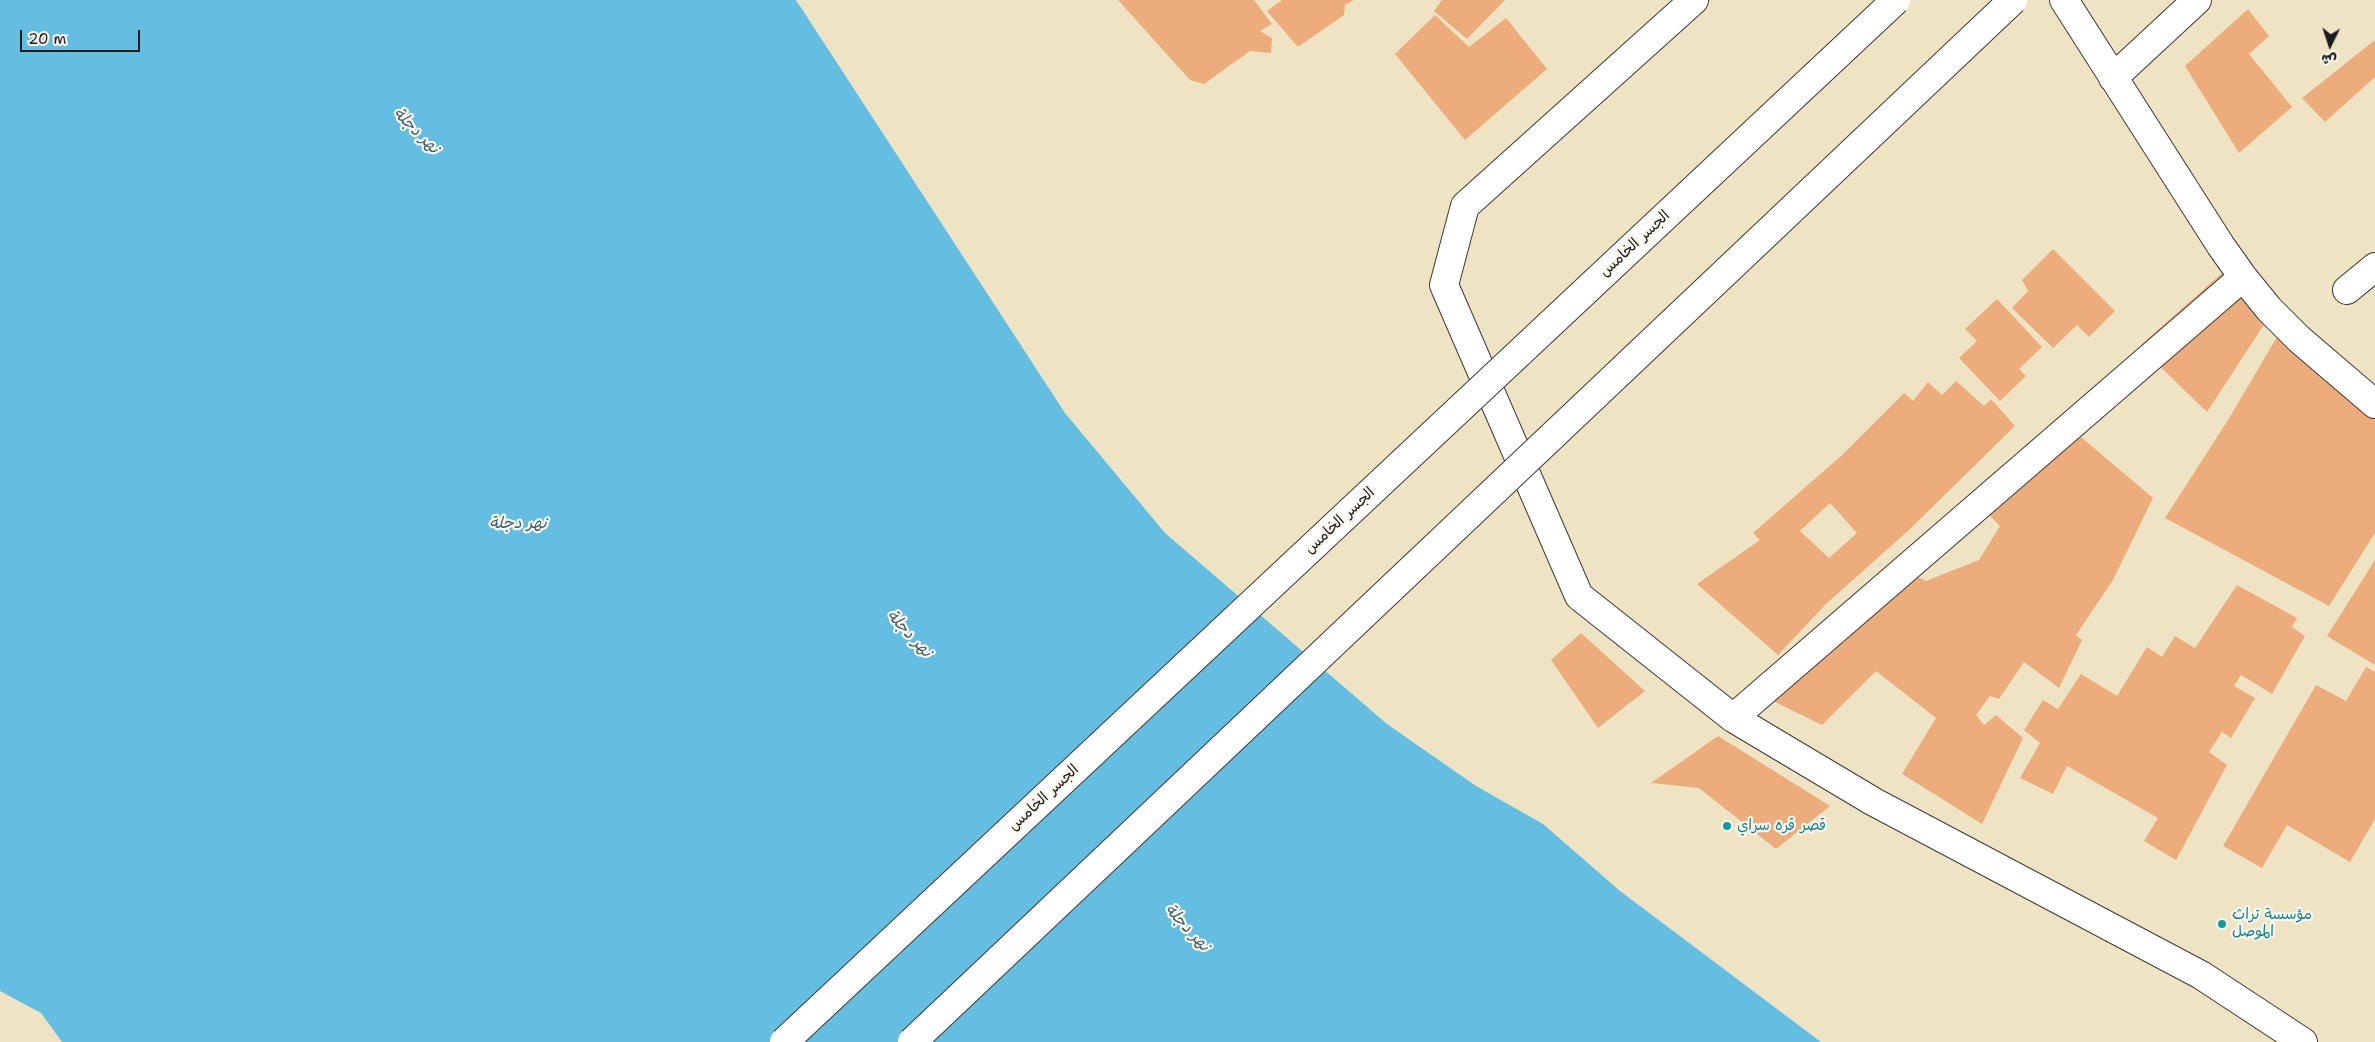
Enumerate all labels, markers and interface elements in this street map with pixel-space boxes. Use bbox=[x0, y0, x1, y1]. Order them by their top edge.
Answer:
scale bar bbox=[22, 20, 142, 52]
north arrow bbox=[2305, 20, 2355, 70]
text: 20 m bbox=[28, 29, 67, 49]
text: ش bbox=[2321, 50, 2337, 69]
water label: نهر دجلة bbox=[389, 104, 443, 158]
street label: الجسر الخامس bbox=[1596, 207, 1674, 281]
street label: الجسر الخامس bbox=[1301, 484, 1379, 558]
water label: نهر دجلة bbox=[489, 514, 547, 534]
water label: نهر دجلة bbox=[882, 606, 936, 662]
street label: الجسر الخامس bbox=[1005, 761, 1083, 835]
place label: قصر قره سراي bbox=[1737, 817, 1826, 835]
marker: قصر قره سراي bbox=[1721, 820, 1733, 832]
water label: نهر دجلة bbox=[1160, 900, 1214, 956]
place label: مؤسسة تراث الموصل bbox=[2232, 906, 2312, 941]
marker: مؤسسة تراث الموصل bbox=[2216, 918, 2228, 930]

